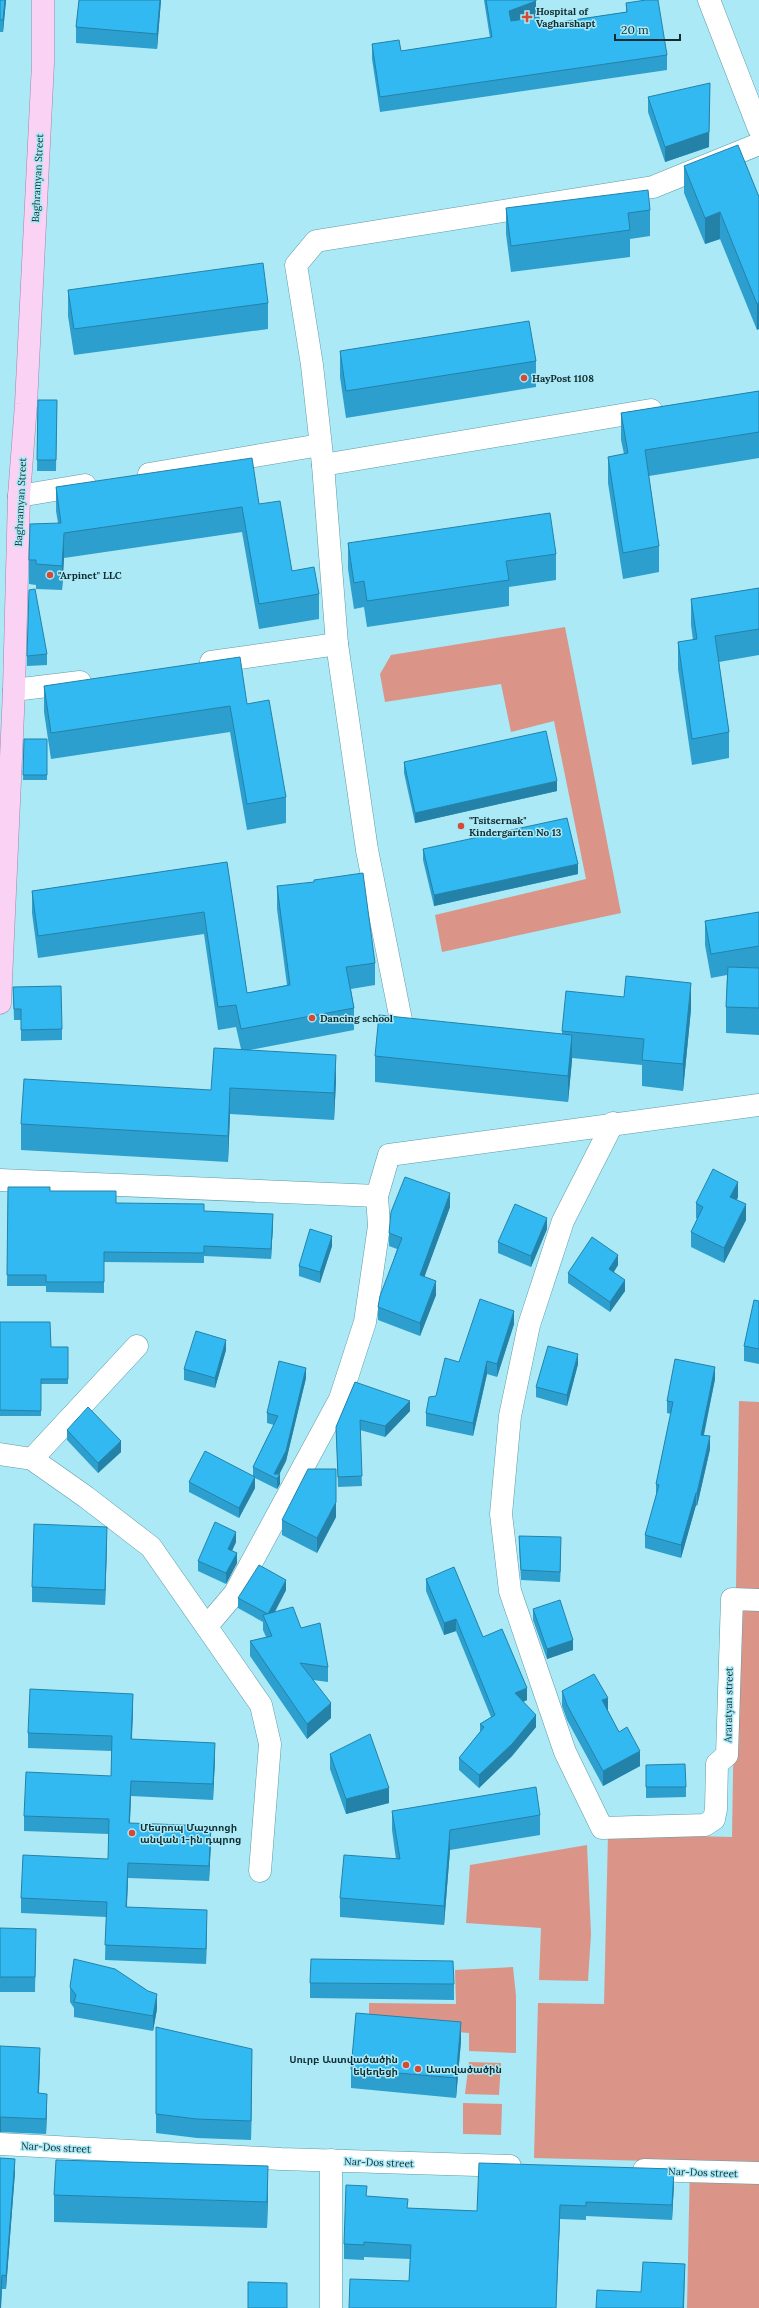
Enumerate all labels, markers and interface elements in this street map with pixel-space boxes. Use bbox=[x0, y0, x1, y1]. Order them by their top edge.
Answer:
place label: Hospital of Vagharshapt bbox=[536, 5, 597, 30]
marker: Hospital of Vagharshapt bbox=[521, 11, 533, 23]
scale bar bbox=[615, 16, 680, 42]
text: 20 m bbox=[621, 22, 649, 37]
street label: Baghramyan Street bbox=[29, 133, 46, 223]
place label: HayPost 1108 bbox=[532, 372, 594, 385]
marker: HayPost 1108 bbox=[519, 373, 529, 383]
street label: Baghramyan Street bbox=[12, 457, 29, 547]
place label: "Arpinet" LLC bbox=[58, 569, 122, 582]
marker: "Arpinet" LLC bbox=[45, 570, 55, 580]
place label: "Tsitsernak" Kindergarten No 13 bbox=[469, 814, 562, 839]
marker: "Tsitsernak" Kindergarten No 13 bbox=[456, 821, 466, 831]
place label: Dancing school bbox=[320, 1012, 393, 1025]
marker: Dancing school bbox=[307, 1013, 317, 1023]
street label: Araratyan street bbox=[721, 1667, 736, 1744]
place label: Մեսրոպ Մաշտոցի անվան 1-ին դպրոց bbox=[140, 1821, 241, 1846]
marker: Մեսրոպ Մաշտոցի անվան 1-ին դպրոց bbox=[127, 1828, 137, 1838]
place label: Սուրբ Աստվածածին եկեղեցի bbox=[289, 2053, 398, 2078]
marker: Սուրբ Աստվածածին եկեղեցի bbox=[401, 2060, 411, 2070]
place label: Աստվածածին bbox=[426, 2063, 502, 2076]
marker: Աստվածածին bbox=[413, 2064, 423, 2074]
street label: Nar-Dos street bbox=[21, 2139, 91, 2156]
street label: Nar-Dos street bbox=[344, 2155, 414, 2170]
street label: Nar-Dos street bbox=[668, 2165, 738, 2180]

